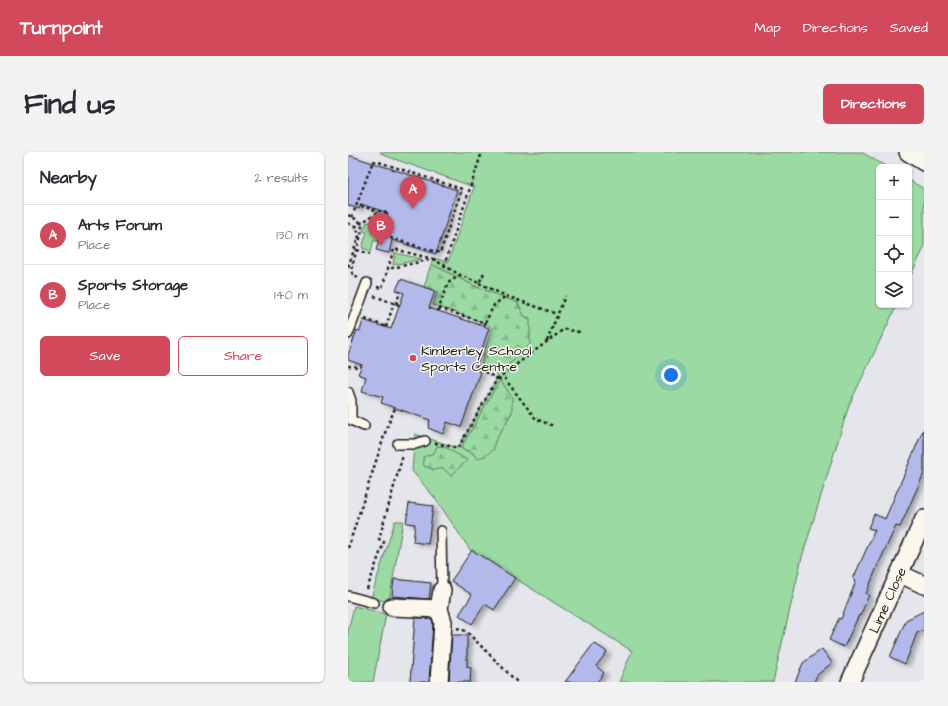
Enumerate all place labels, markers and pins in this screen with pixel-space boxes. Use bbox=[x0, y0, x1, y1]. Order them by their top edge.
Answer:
pin: A bbox=[400, 176, 426, 209]
pin: B bbox=[368, 213, 394, 246]
place label: Kimberley School Sports Centre bbox=[421, 341, 531, 377]
marker: Kimberley School Sports Centre bbox=[408, 353, 418, 363]

